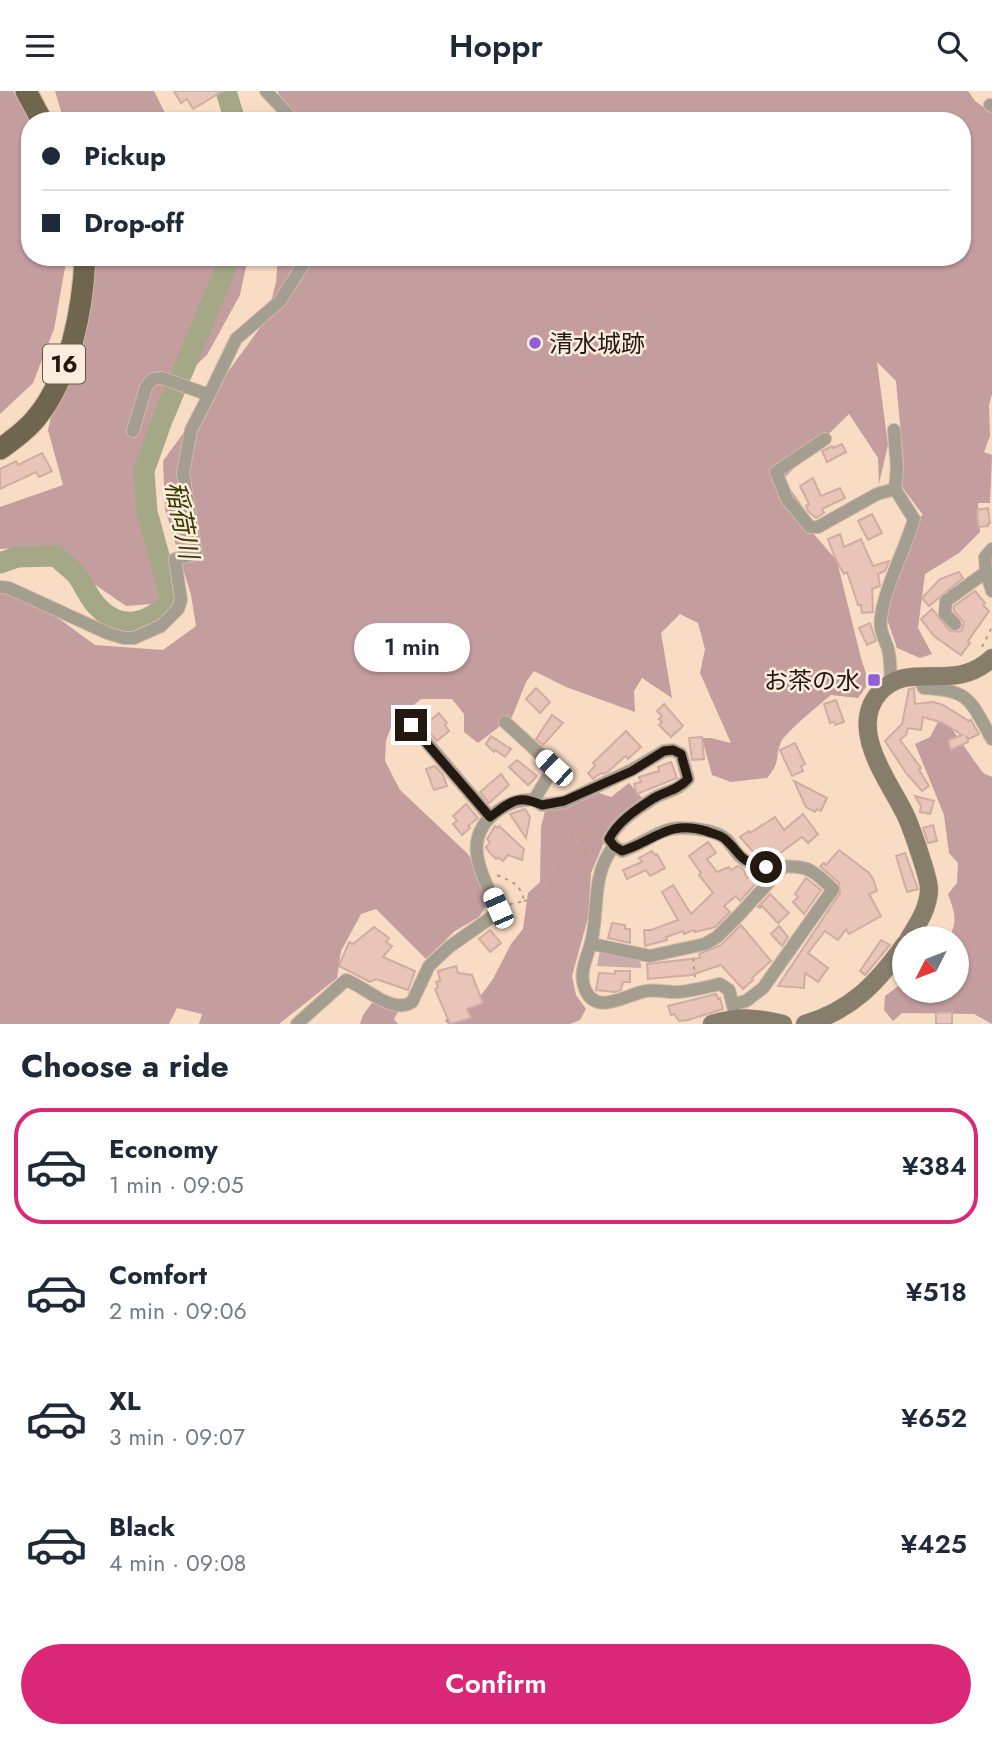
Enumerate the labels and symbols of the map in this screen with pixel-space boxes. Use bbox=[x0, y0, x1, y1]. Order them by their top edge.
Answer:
place label: 清水城跡 bbox=[549, 326, 645, 361]
marker: 清水城跡 bbox=[527, 335, 543, 351]
road number: 16 bbox=[43, 345, 85, 383]
water label: 稲荷川 bbox=[156, 478, 209, 565]
callout: 1 min bbox=[353, 623, 469, 673]
place label: お茶の水 bbox=[764, 663, 860, 698]
marker: お茶の水 bbox=[866, 672, 882, 688]
route end bbox=[395, 709, 427, 741]
car bbox=[532, 746, 577, 790]
route start bbox=[750, 851, 782, 883]
car bbox=[480, 885, 517, 931]
north arrow bbox=[892, 926, 970, 1003]

